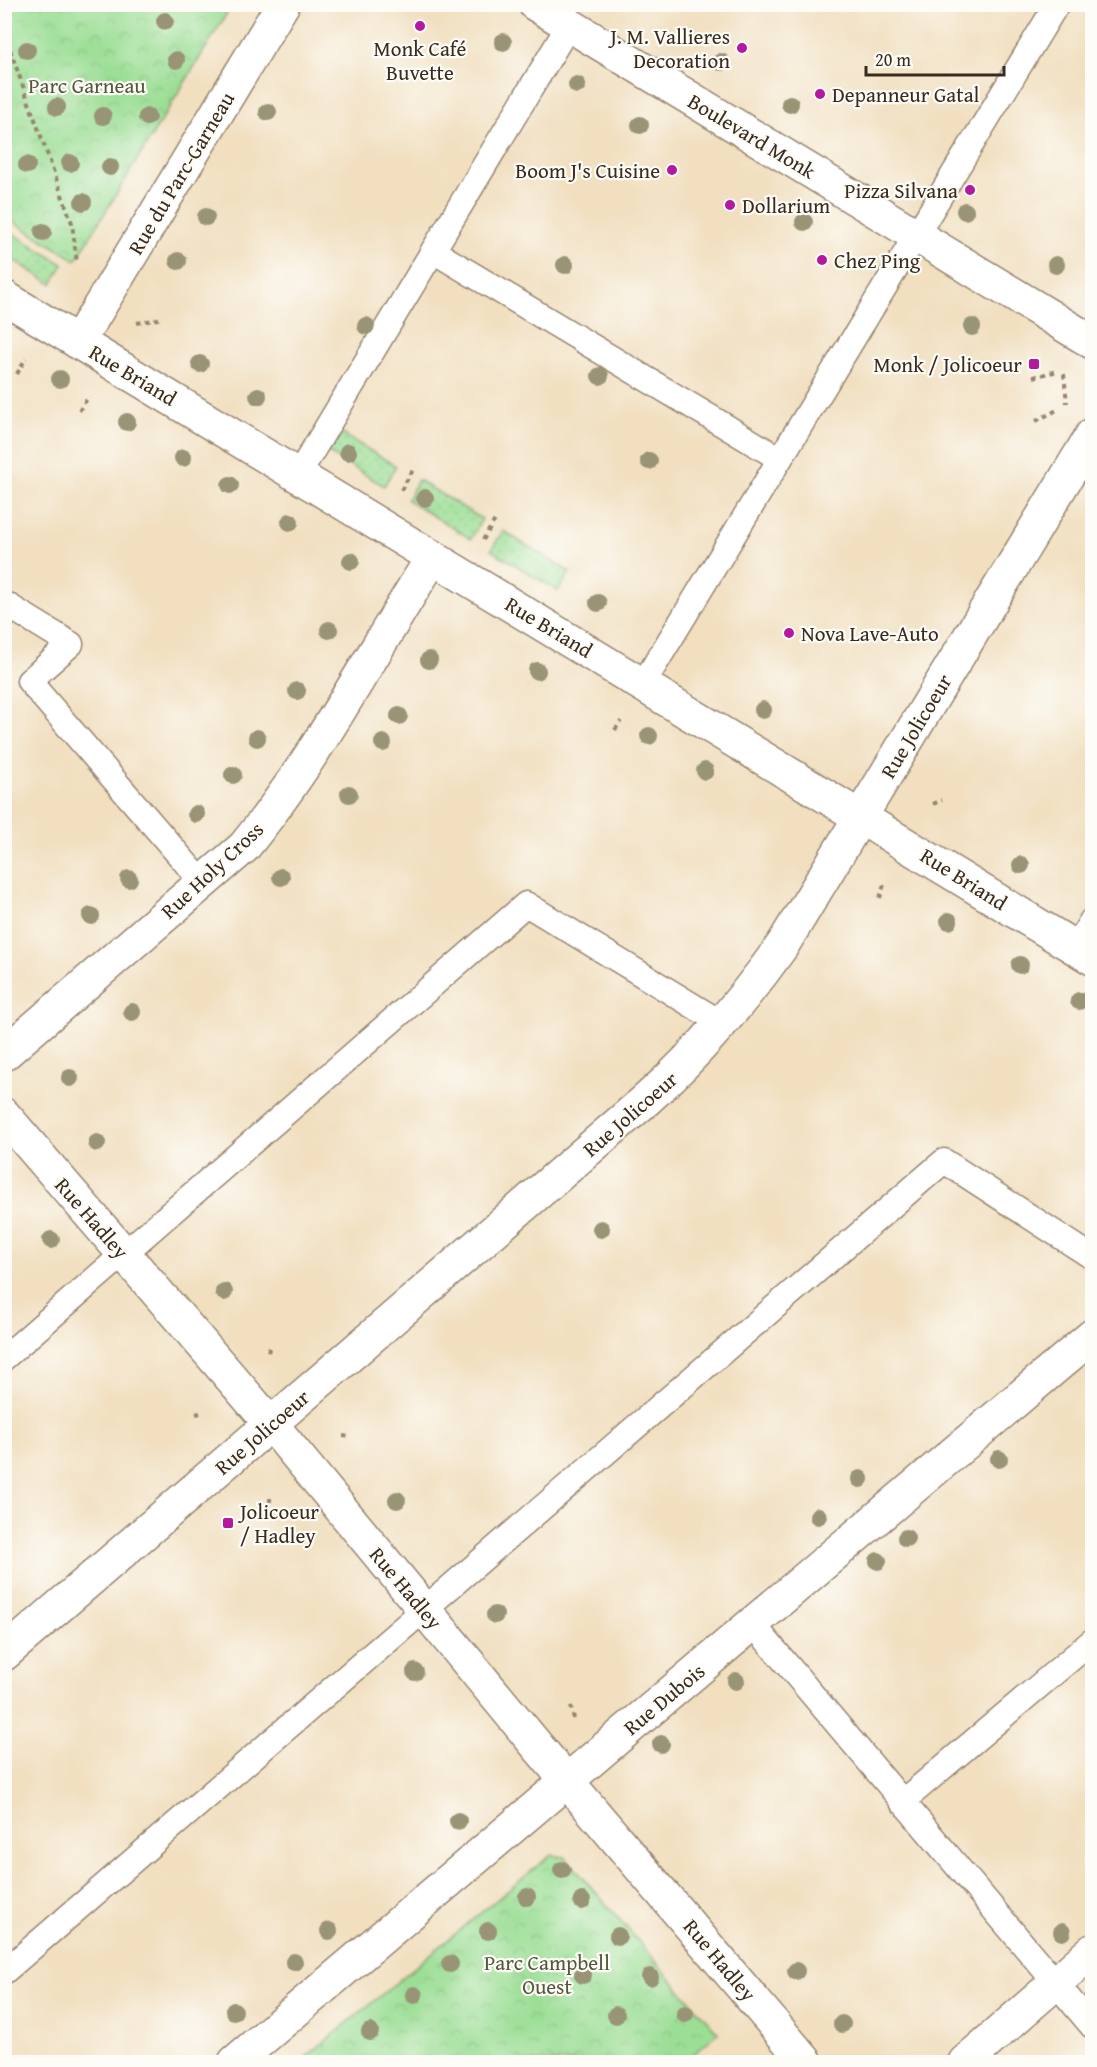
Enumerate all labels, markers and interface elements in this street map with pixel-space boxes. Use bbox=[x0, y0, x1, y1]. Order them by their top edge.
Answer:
marker: Monk Café Buvette bbox=[413, 19, 427, 33]
place label: J. M. Vallieres Decoration bbox=[607, 21, 730, 76]
place label: Monk Café Buvette bbox=[374, 33, 467, 88]
scale bar bbox=[866, 39, 1004, 77]
marker: J. M. Vallieres Decoration bbox=[735, 41, 749, 55]
text: 20 m bbox=[875, 46, 911, 73]
park label: Parc Garneau bbox=[28, 70, 146, 101]
place label: Depanneur Gatal bbox=[832, 79, 980, 110]
street label: Rue du Parc-Garneau bbox=[120, 85, 242, 260]
street label: Boulevard Monk bbox=[682, 86, 822, 187]
marker: Depanneur Gatal bbox=[813, 87, 827, 101]
place label: Boom J's Cuisine bbox=[515, 155, 660, 186]
marker: Boom J's Cuisine bbox=[665, 163, 679, 177]
place label: Pizza Silvana bbox=[844, 175, 958, 206]
marker: Pizza Silvana bbox=[963, 183, 977, 197]
place label: Dollarium bbox=[742, 190, 830, 221]
marker: Dollarium bbox=[723, 198, 737, 212]
place label: Chez Ping bbox=[834, 245, 921, 276]
marker: Chez Ping bbox=[815, 253, 829, 267]
street label: Rue Briand bbox=[83, 337, 183, 414]
place label: Monk / Jolicoeur bbox=[873, 349, 1022, 380]
marker: Monk / Jolicoeur bbox=[1027, 357, 1041, 371]
street label: Rue Briand bbox=[499, 589, 599, 666]
place label: Nova Lave-Auto bbox=[801, 618, 939, 649]
marker: Nova Lave-Auto bbox=[782, 626, 796, 640]
street label: Rue Jolicoeur bbox=[873, 668, 960, 784]
street label: Rue Holy Cross bbox=[154, 814, 270, 926]
street label: Rue Briand bbox=[915, 840, 1014, 918]
street label: Rue Jolicoeur bbox=[576, 1064, 685, 1164]
street label: Rue Hadley bbox=[48, 1170, 137, 1266]
street label: Rue Jolicoeur bbox=[208, 1382, 317, 1482]
place label: Jolicoeur / Hadley bbox=[237, 1496, 319, 1551]
marker: Jolicoeur / Hadley bbox=[221, 1516, 235, 1530]
street label: Rue Hadley bbox=[362, 1540, 450, 1636]
street label: Rue Dubois bbox=[617, 1656, 711, 1742]
street label: Rue Hadley bbox=[676, 1912, 764, 2008]
park label: Parc Campbell Ouest bbox=[484, 1947, 610, 2002]

